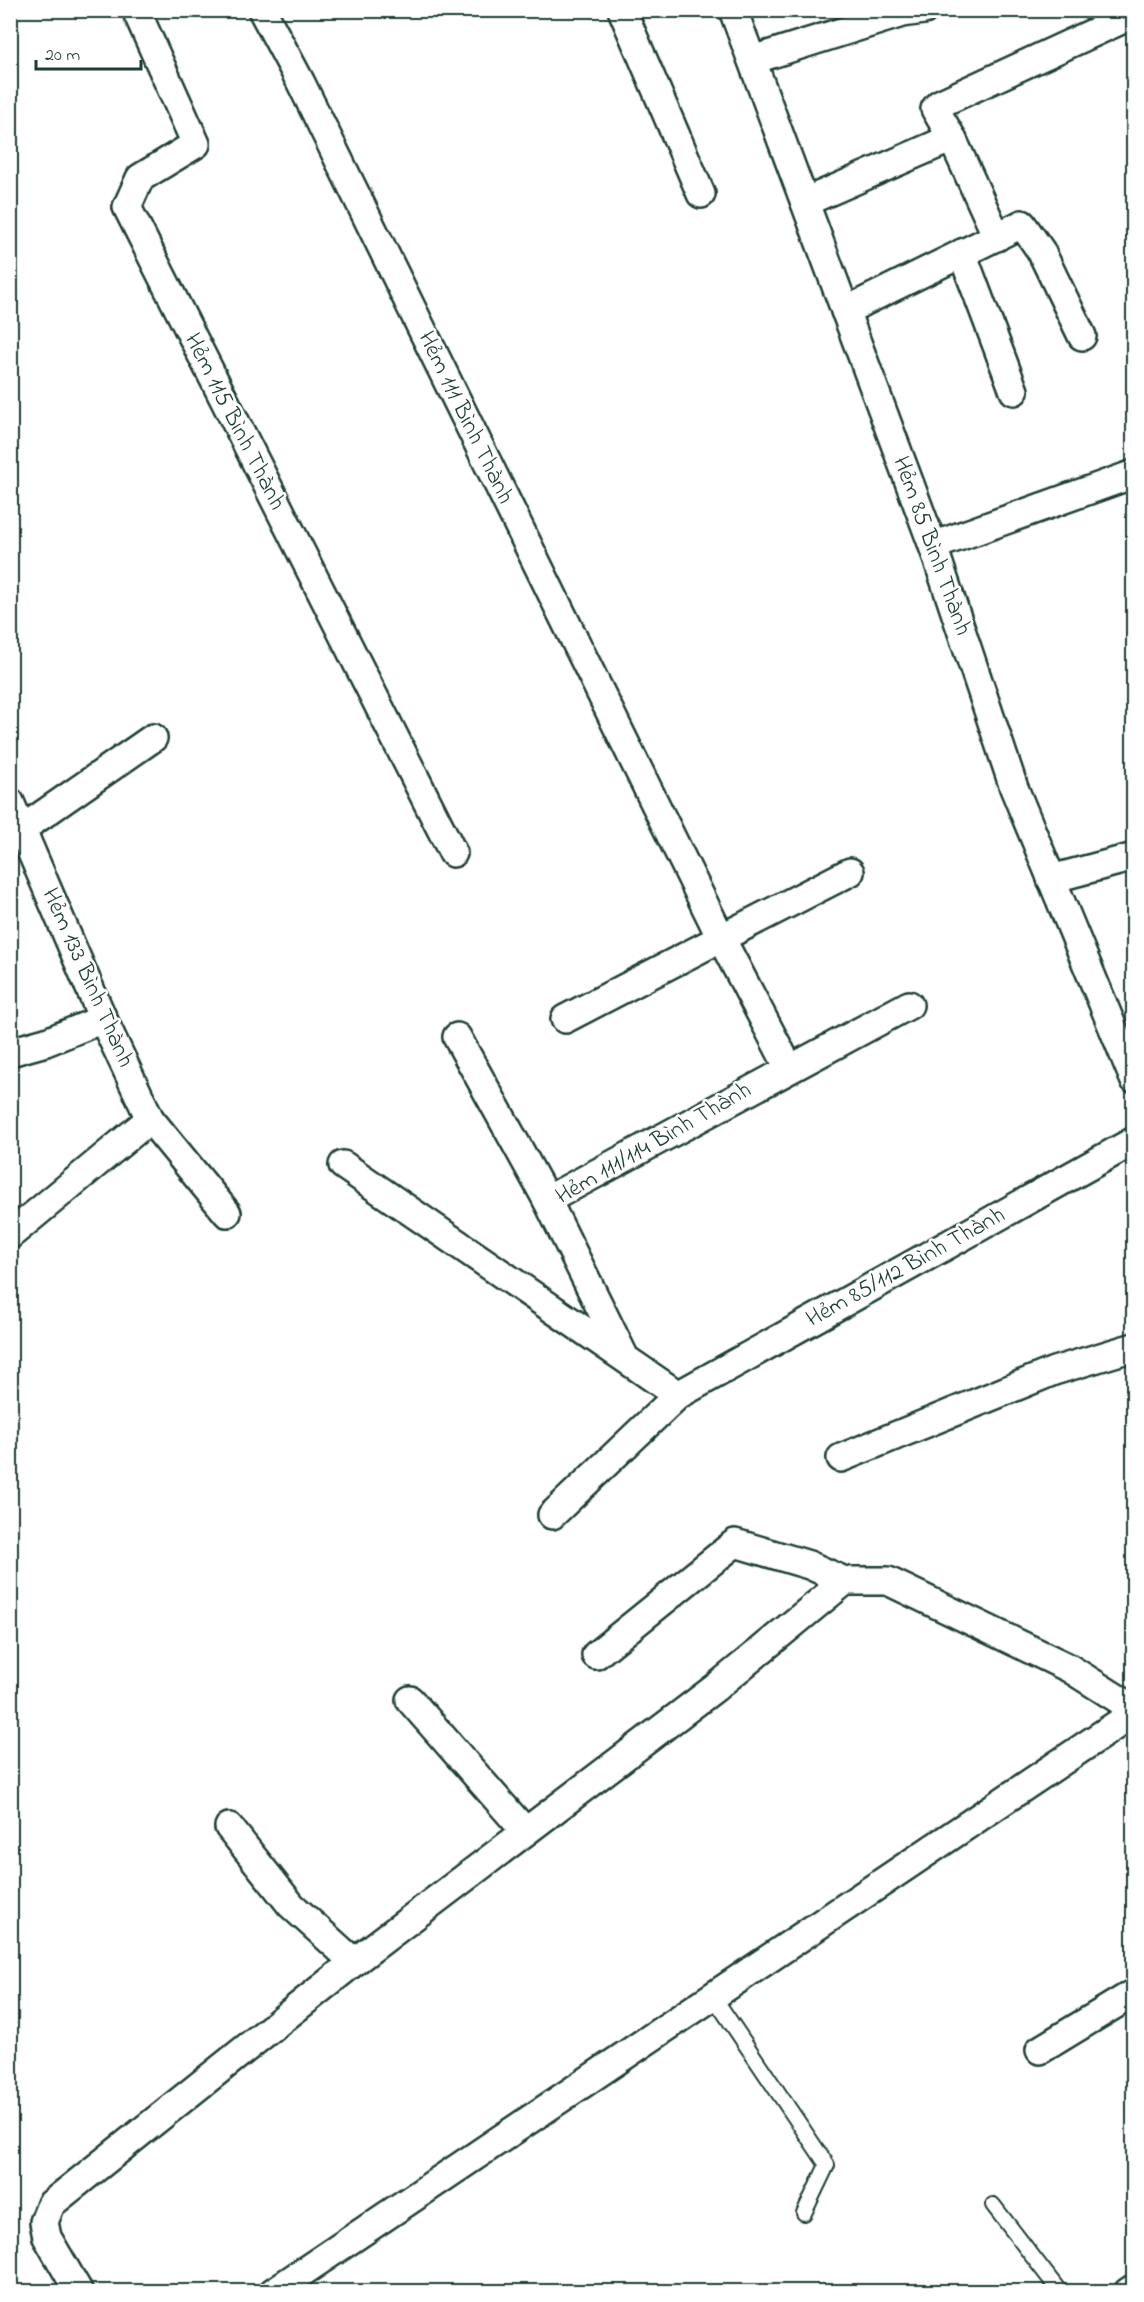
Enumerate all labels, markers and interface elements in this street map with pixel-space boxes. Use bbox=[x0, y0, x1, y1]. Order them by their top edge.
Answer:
scale bar bbox=[36, 33, 141, 71]
text: 20 m bbox=[45, 43, 80, 69]
street label: Hẻm 111 Bình Thành bbox=[408, 326, 522, 510]
street label: Hẻm 115 Bình Thành bbox=[174, 327, 294, 517]
street label: Hẻm 85 Bình Thành bbox=[882, 452, 980, 640]
street label: Hẻm 133 Bình Thành bbox=[32, 883, 142, 1073]
street label: Hẻm 111/114 Bình Thành bbox=[550, 1074, 758, 1214]
street label: Hẻm 85/112 Bình Thành bbox=[800, 1199, 1012, 1337]

